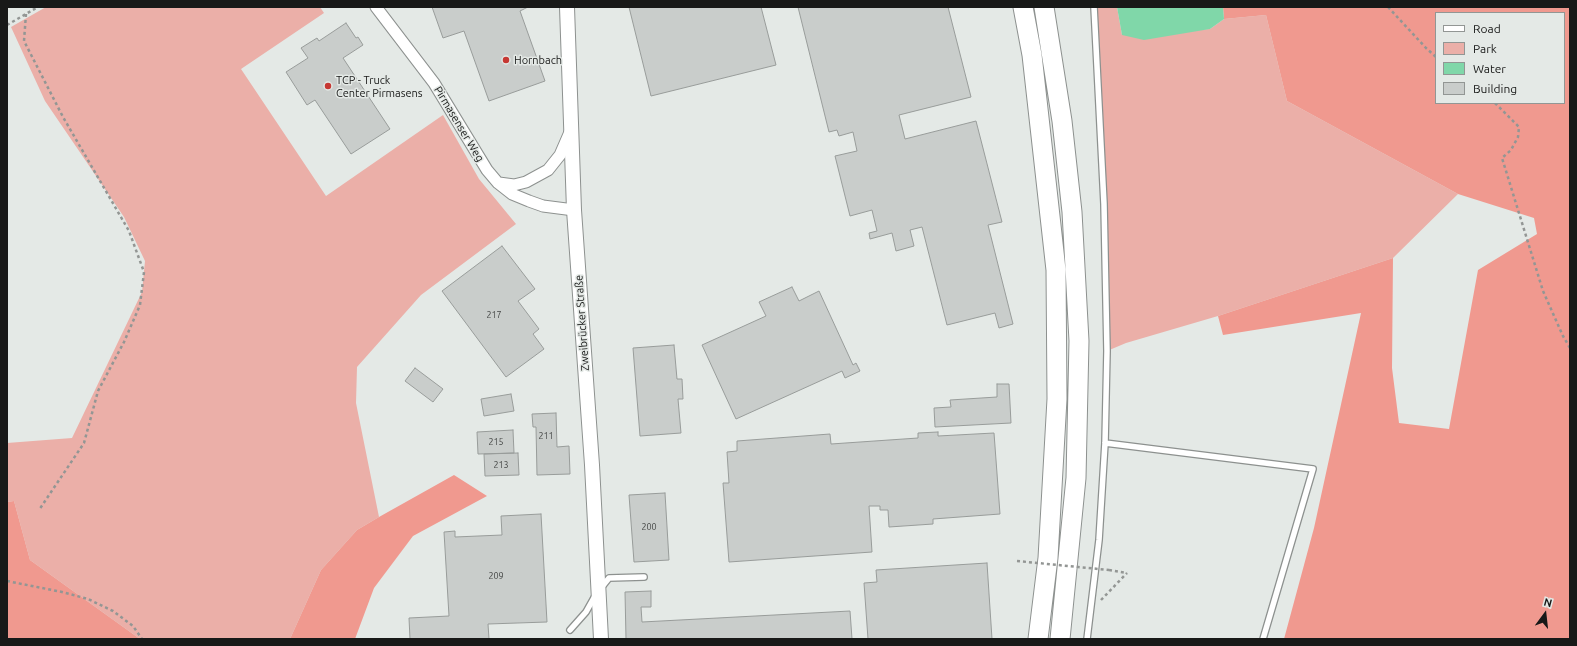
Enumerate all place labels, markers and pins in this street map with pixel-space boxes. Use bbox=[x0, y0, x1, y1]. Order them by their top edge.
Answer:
place label: Hornbach bbox=[514, 53, 562, 67]
marker: Hornbach bbox=[501, 55, 511, 65]
place label: TCP - Truck Center Pirmasens bbox=[336, 73, 423, 99]
marker: TCP - Truck Center Pirmasens bbox=[323, 81, 333, 91]

